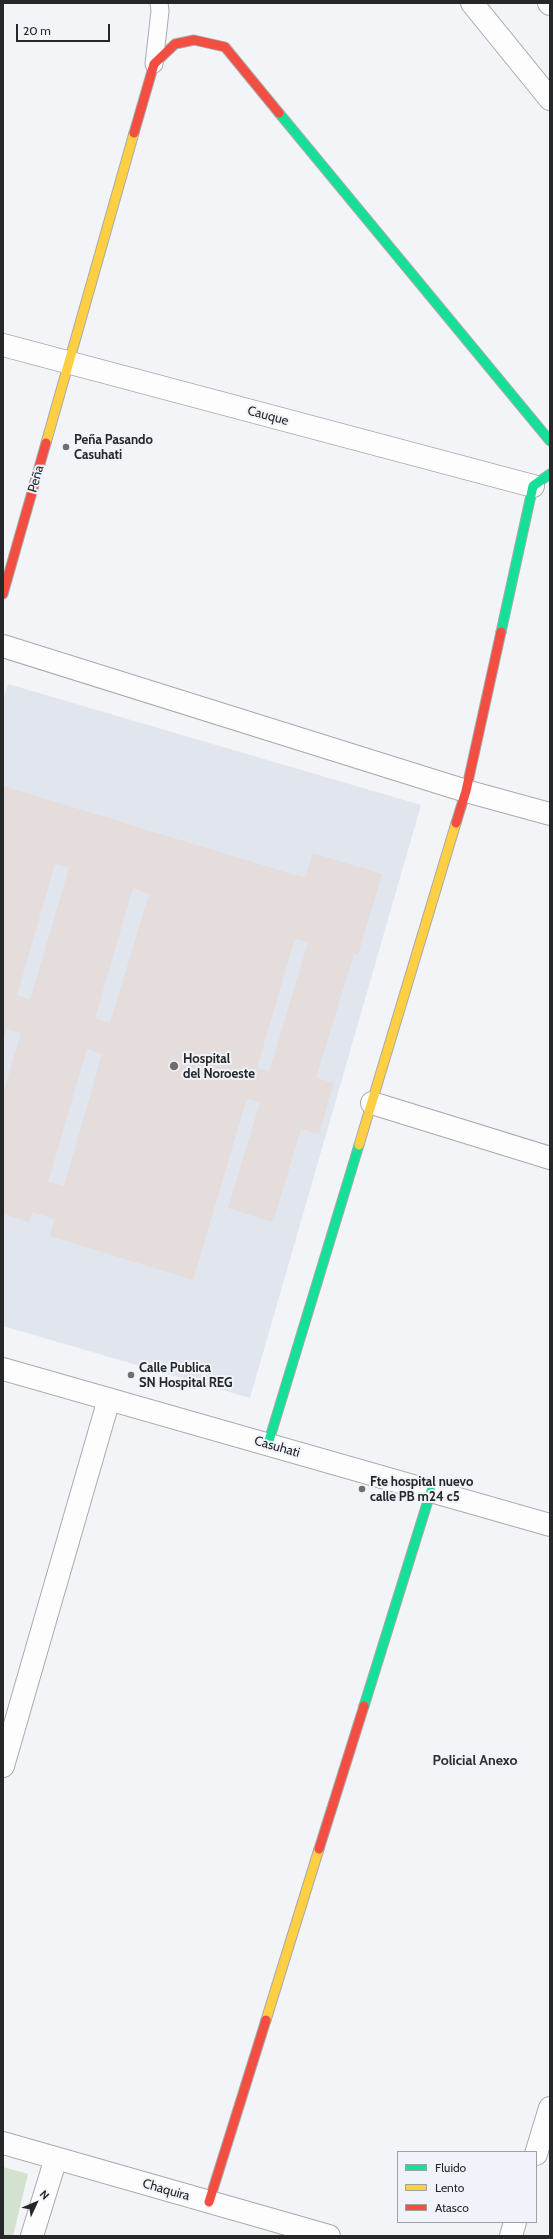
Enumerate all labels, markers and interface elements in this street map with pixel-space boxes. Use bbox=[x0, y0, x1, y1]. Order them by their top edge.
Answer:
scale bar bbox=[18, 16, 112, 42]
text: 20 m bbox=[23, 23, 51, 38]
street label: Cauque bbox=[246, 403, 290, 429]
place label: Peña Pasando Casuhati bbox=[74, 432, 153, 463]
marker: Peña Pasando Casuhati bbox=[61, 442, 71, 452]
street label: Peña bbox=[25, 464, 47, 494]
place label: Hospital del Noroeste bbox=[183, 1051, 255, 1082]
marker: Hospital del Noroeste bbox=[168, 1060, 180, 1072]
place label: Calle Publica SN Hospital REG bbox=[139, 1360, 233, 1391]
marker: Calle Publica SN Hospital REG bbox=[126, 1370, 136, 1380]
street label: Casuhati bbox=[252, 1433, 302, 1461]
place label: Fte hospital nuevo calle PB m24 c5 bbox=[370, 1474, 473, 1505]
marker: Fte hospital nuevo calle PB m24 c5 bbox=[357, 1484, 367, 1494]
district label: Policial Anexo bbox=[433, 1753, 517, 1769]
legend bbox=[397, 2151, 537, 2223]
text: Fluido bbox=[435, 2160, 466, 2175]
street label: Chaquira bbox=[141, 2176, 191, 2204]
text: Lento bbox=[435, 2180, 464, 2195]
north arrow bbox=[16, 2183, 56, 2223]
text: N bbox=[37, 2187, 52, 2202]
text: Atasco bbox=[435, 2200, 469, 2215]

